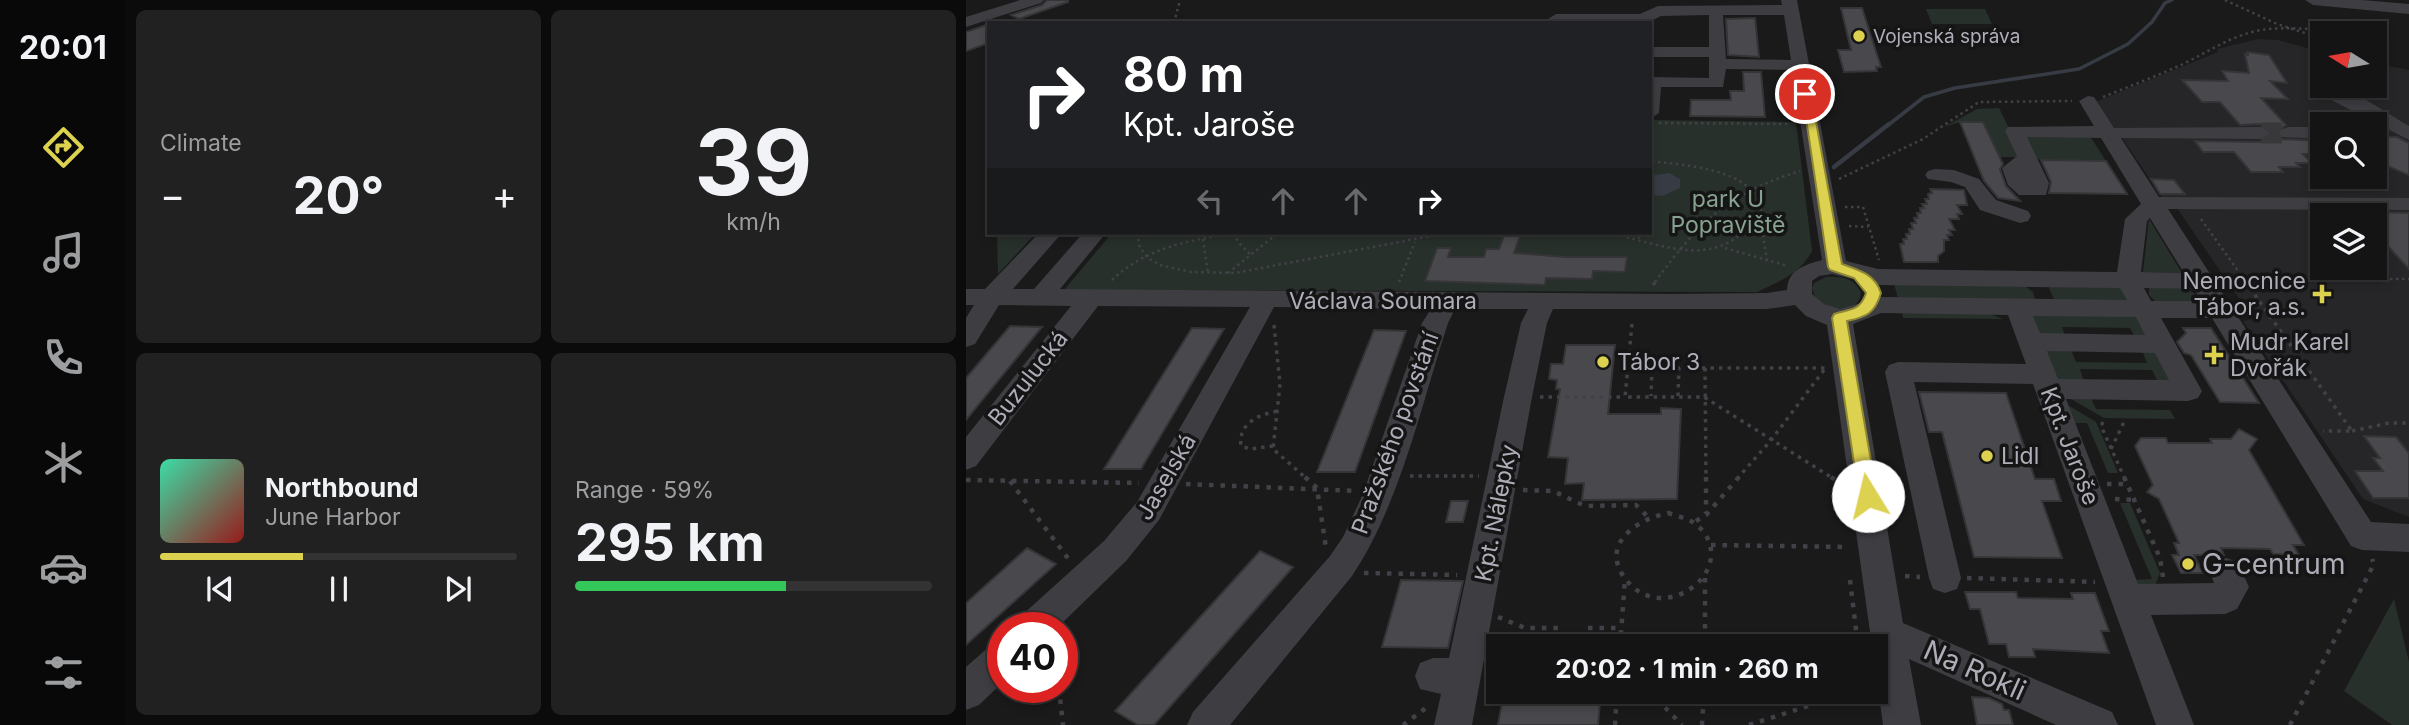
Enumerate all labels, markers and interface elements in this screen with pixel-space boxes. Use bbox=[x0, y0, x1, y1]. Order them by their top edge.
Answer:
north arrow bbox=[2310, 21, 2387, 98]
map controls bbox=[2310, 21, 2387, 280]
place label: Vojenská správa bbox=[1873, 25, 2020, 48]
text: 20:01 bbox=[19, 28, 107, 67]
marker: Vojenská správa bbox=[1851, 28, 1867, 44]
text: 80 m bbox=[1123, 45, 1244, 104]
icon: right bbox=[1008, 49, 1099, 140]
pin bbox=[1775, 64, 1835, 124]
icon: arrive bbox=[1786, 75, 1824, 113]
text: Kpt. Jaroše bbox=[1123, 105, 1295, 144]
text: 39 bbox=[695, 107, 812, 217]
button: search bbox=[2310, 112, 2387, 189]
icon: directions bbox=[39, 123, 88, 172]
text: Climate bbox=[160, 129, 242, 157]
text: 20° bbox=[293, 164, 384, 227]
text: − bbox=[160, 172, 185, 218]
text: + bbox=[492, 172, 517, 218]
icon: left bbox=[1191, 182, 1229, 220]
icon: ahead bbox=[1264, 182, 1302, 220]
icon: ahead bbox=[1337, 182, 1375, 220]
icon: right bbox=[1410, 182, 1448, 220]
park label: park U Popraviště bbox=[1670, 185, 1786, 239]
button: layers bbox=[2310, 203, 2387, 280]
text: km/h bbox=[726, 208, 781, 236]
icon: music bbox=[39, 228, 88, 277]
place label: Nemocnice Tábor, a.s. bbox=[2182, 267, 2306, 321]
marker: Nemocnice Tábor, a.s. bbox=[2312, 284, 2332, 304]
street label: Václava Soumara bbox=[1289, 287, 1477, 315]
street label: Buzulucká bbox=[982, 325, 1074, 431]
street label: Pražského povstání bbox=[1345, 328, 1445, 538]
place label: Mudr Karel Dvořák bbox=[2230, 328, 2349, 382]
icon: phone bbox=[39, 333, 88, 382]
marker: Mudr Karel Dvořák bbox=[2204, 345, 2224, 365]
place label: Tábor 3 bbox=[1617, 348, 1700, 376]
marker: Tábor 3 bbox=[1595, 354, 1611, 370]
street label: Kpt. Jaroše bbox=[2035, 383, 2105, 509]
street label: Jaselská bbox=[1130, 429, 1202, 525]
icon: climate bbox=[39, 438, 88, 487]
street label: Kpt. Nálepky bbox=[1469, 442, 1523, 584]
place label: Lidl bbox=[2001, 442, 2039, 470]
marker: Lidl bbox=[1979, 448, 1995, 464]
position arrow bbox=[1831, 459, 1905, 533]
text: Northbound bbox=[265, 472, 419, 503]
text: Range · 59% bbox=[575, 476, 714, 504]
text: June Harbor bbox=[265, 503, 401, 531]
text: 295 km bbox=[575, 511, 765, 574]
icon: car bbox=[39, 543, 88, 592]
place label: G-centrum bbox=[2202, 547, 2345, 581]
marker: G-centrum bbox=[2180, 556, 2196, 572]
icon: previous bbox=[201, 570, 239, 608]
icon: pause bbox=[320, 570, 358, 608]
icon: next bbox=[439, 570, 477, 608]
speed limit sign: 40 bbox=[987, 612, 1078, 703]
street label: Na Rokli bbox=[1919, 632, 2031, 708]
icon: filters bbox=[39, 648, 88, 697]
text: 20:02 · 1 min · 260 m bbox=[1555, 653, 1819, 684]

